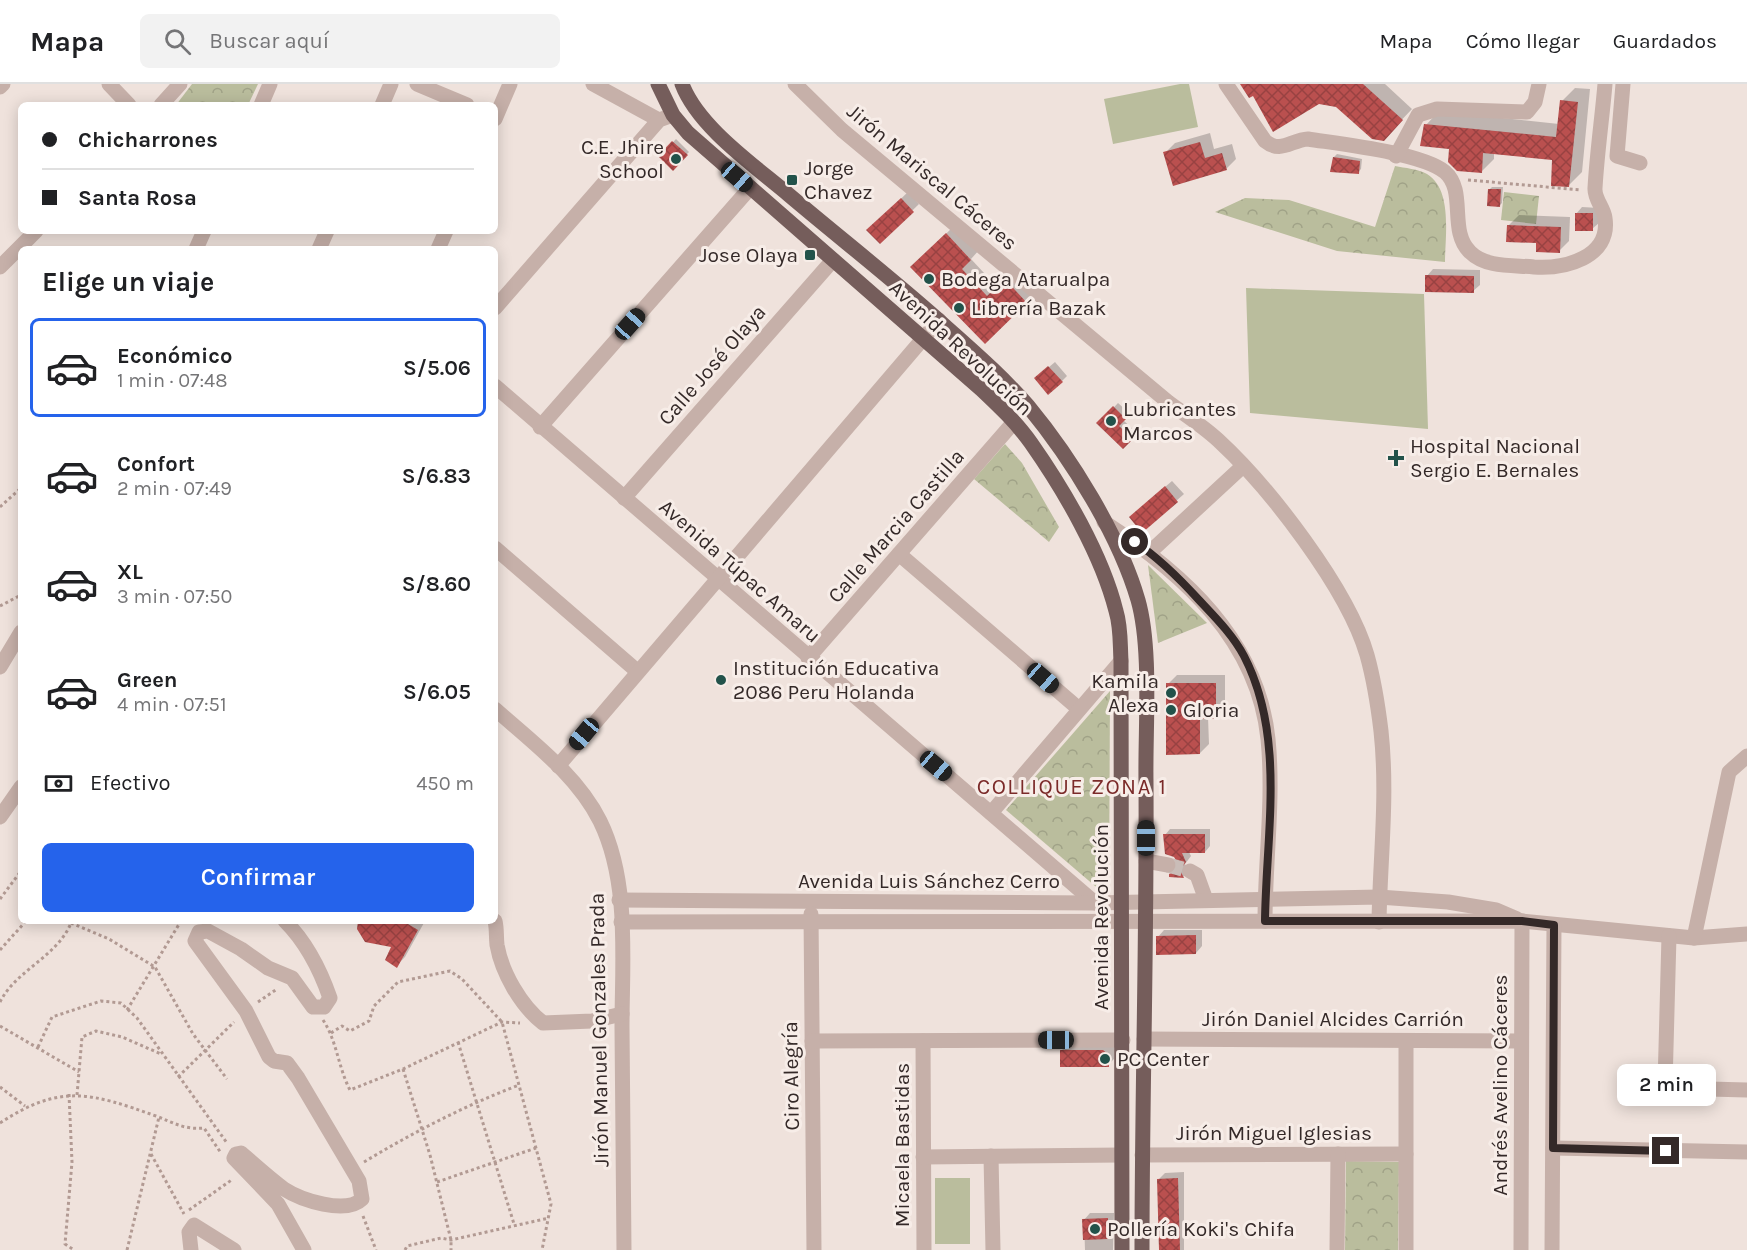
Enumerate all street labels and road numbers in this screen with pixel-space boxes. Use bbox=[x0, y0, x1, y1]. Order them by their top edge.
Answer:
street label: Jirón Mariscal Cáceres bbox=[842, 99, 1022, 255]
street label: Avenida Revolución bbox=[885, 276, 1037, 420]
street label: Calle José Olaya bbox=[653, 300, 771, 430]
street label: Calle Marcia Castilla bbox=[823, 444, 969, 608]
street label: Avenida Túpac Amaru bbox=[654, 494, 826, 648]
street label: Avenida Revolución bbox=[1089, 824, 1113, 1010]
street label: Avenida Luis Sánchez Cerro bbox=[798, 869, 1060, 893]
street label: Jirón Manuel Gonzales Prada bbox=[585, 893, 613, 1167]
street label: Andrés Avelino Cáceres bbox=[1488, 974, 1512, 1196]
street label: Jirón Daniel Alcides Carrión bbox=[1202, 1007, 1464, 1031]
street label: Ciro Alegría bbox=[778, 1021, 804, 1131]
street label: Micaela Bastidas bbox=[890, 1063, 914, 1227]
street label: Jirón Miguel Iglesias bbox=[1176, 1121, 1372, 1145]

